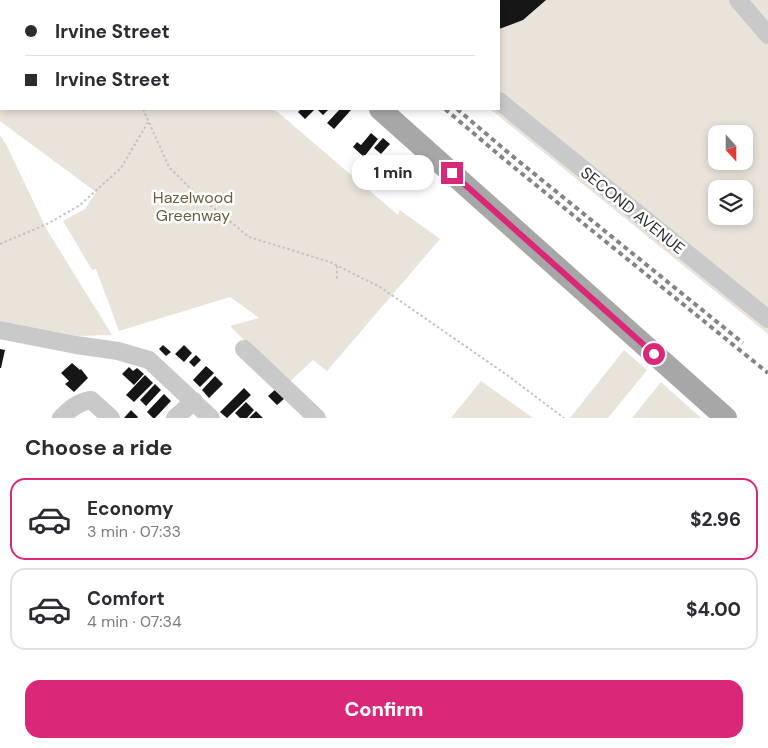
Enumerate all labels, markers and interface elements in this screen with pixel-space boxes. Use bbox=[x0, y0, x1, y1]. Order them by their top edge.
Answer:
text: Irvine Street bbox=[55, 19, 170, 44]
text: Irvine Street bbox=[55, 67, 170, 92]
north arrow bbox=[708, 125, 752, 170]
map controls bbox=[708, 125, 753, 225]
callout: 1 min bbox=[352, 156, 434, 190]
text: 1 min bbox=[373, 162, 413, 183]
route end bbox=[441, 162, 463, 184]
street label: SECOND AVENUE bbox=[576, 162, 689, 259]
button: layers bbox=[708, 180, 753, 225]
park label: Hazelwood Greenway bbox=[153, 187, 233, 226]
route start bbox=[643, 343, 665, 365]
text: Choose a ride bbox=[25, 433, 173, 462]
text: Economy bbox=[87, 496, 174, 521]
icon: car bbox=[27, 497, 72, 542]
text: $2.96 bbox=[690, 507, 741, 532]
text: 3 min · 07:33 bbox=[87, 521, 181, 542]
text: Comfort bbox=[87, 586, 165, 611]
icon: car bbox=[27, 587, 72, 632]
text: $4.00 bbox=[686, 597, 741, 622]
text: 4 min · 07:34 bbox=[87, 611, 182, 632]
button: Confirm bbox=[25, 680, 743, 738]

